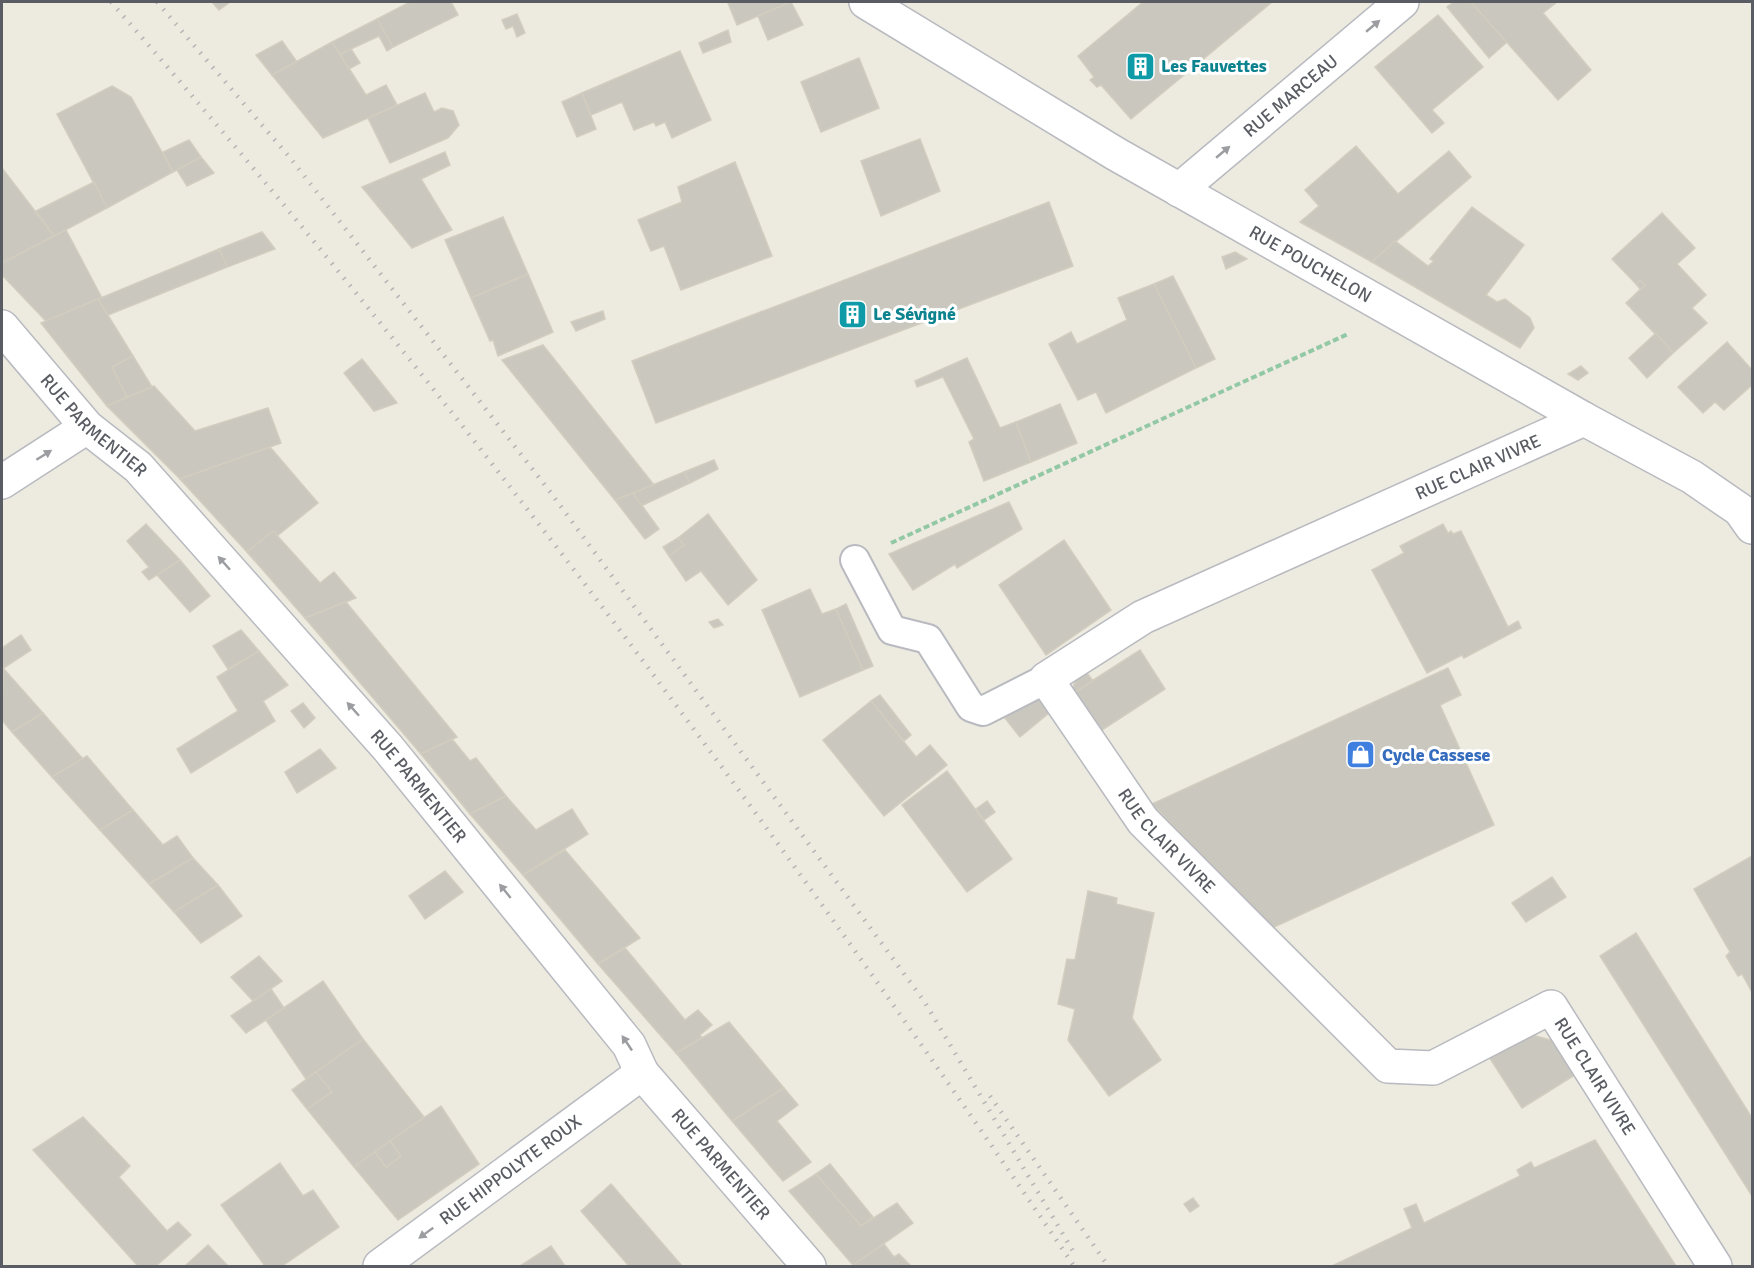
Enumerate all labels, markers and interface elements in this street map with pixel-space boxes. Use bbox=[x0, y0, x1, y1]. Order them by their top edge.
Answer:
one-way arrow bbox=[1365, 20, 1380, 33]
building icon: Les Fauvettes bbox=[1124, 50, 1156, 82]
street label: RUE MARCEAU bbox=[1239, 50, 1342, 142]
place label: Les Fauvettes bbox=[1161, 55, 1267, 77]
one-way arrow bbox=[1215, 146, 1230, 159]
street label: RUE POUCHELON bbox=[1245, 221, 1375, 307]
building icon: Le Sévigné bbox=[836, 298, 868, 330]
place label: Le Sévigné bbox=[873, 303, 956, 325]
street label: RUE PARMENTIER bbox=[36, 369, 152, 481]
street label: RUE CLAIR VIVRE bbox=[1412, 430, 1544, 504]
one-way arrow bbox=[36, 449, 53, 460]
one-way arrow bbox=[218, 556, 231, 571]
one-way arrow bbox=[347, 702, 360, 717]
street label: RUE PARMENTIER bbox=[366, 725, 471, 847]
shop icon: Cycle Cassese bbox=[1345, 739, 1377, 771]
place label: Cycle Cassese bbox=[1382, 744, 1491, 766]
street label: RUE CLAIR VIVRE bbox=[1113, 784, 1220, 898]
one-way arrow bbox=[499, 884, 511, 899]
street label: RUE CLAIR VIVRE bbox=[1550, 1013, 1640, 1139]
one-way arrow bbox=[622, 1035, 633, 1051]
street label: RUE PARMENTIER bbox=[667, 1104, 775, 1224]
street label: RUE HIPPOLYTE ROUX bbox=[435, 1110, 586, 1229]
one-way arrow bbox=[418, 1226, 433, 1238]

